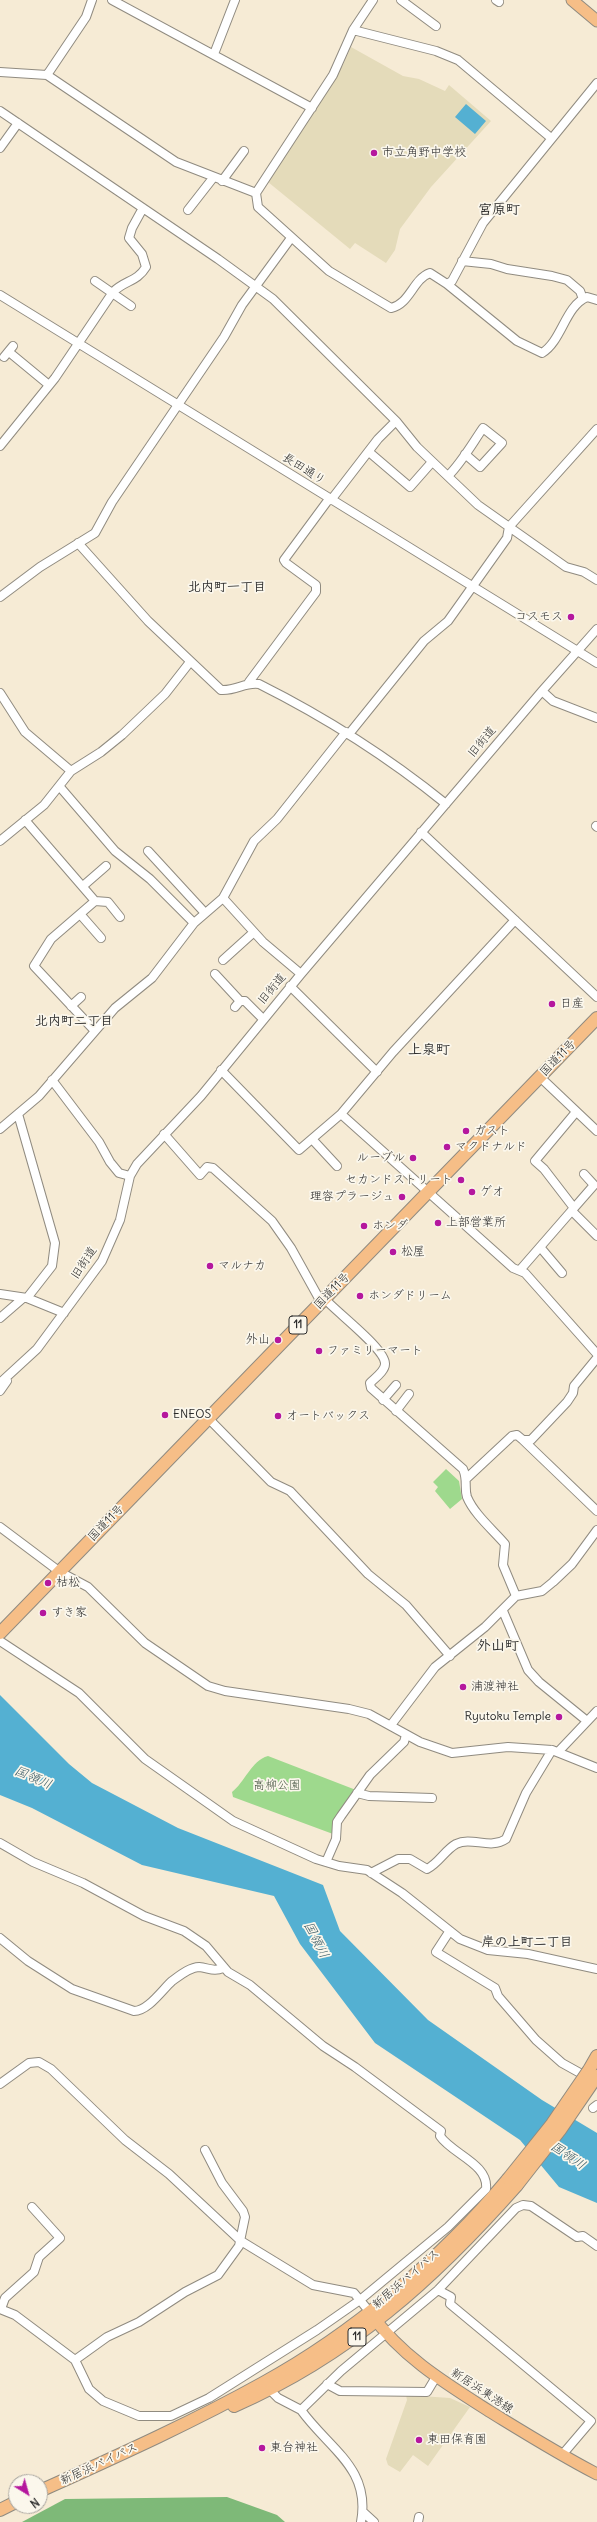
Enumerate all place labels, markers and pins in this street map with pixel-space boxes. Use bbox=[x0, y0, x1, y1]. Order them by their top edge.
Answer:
place label: 市立角野中学校 bbox=[382, 146, 466, 160]
marker: 市立角野中学校 bbox=[369, 148, 379, 158]
place label: コスモス bbox=[515, 610, 563, 624]
marker: コスモス bbox=[566, 612, 576, 622]
place label: 日産 bbox=[560, 997, 584, 1011]
marker: 日産 bbox=[547, 999, 557, 1009]
place label: ガスト bbox=[474, 1124, 510, 1138]
marker: ガスト bbox=[461, 1126, 471, 1136]
place label: マクドナルド bbox=[455, 1140, 527, 1154]
marker: マクドナルド bbox=[442, 1142, 452, 1152]
place label: ルーブル bbox=[357, 1151, 405, 1165]
marker: ルーブル bbox=[408, 1153, 418, 1163]
place label: セカンドストリート bbox=[345, 1173, 453, 1187]
marker: セカンドストリート bbox=[456, 1175, 466, 1185]
place label: ゲオ bbox=[480, 1185, 504, 1199]
marker: ゲオ bbox=[467, 1187, 477, 1197]
place label: 理容プラージュ bbox=[310, 1190, 394, 1204]
marker: 理容プラージュ bbox=[397, 1192, 407, 1202]
place label: 上部営業所 bbox=[446, 1216, 506, 1230]
marker: 上部営業所 bbox=[433, 1218, 443, 1228]
place label: ホンダ bbox=[372, 1219, 408, 1233]
marker: ホンダ bbox=[359, 1221, 369, 1231]
place label: 松屋 bbox=[401, 1245, 425, 1259]
marker: 松屋 bbox=[388, 1247, 398, 1257]
place label: マルナカ bbox=[218, 1259, 266, 1273]
marker: マルナカ bbox=[205, 1261, 215, 1271]
place label: ホンダドリーム bbox=[368, 1289, 452, 1303]
marker: ホンダドリーム bbox=[355, 1291, 365, 1301]
place label: 外山 bbox=[246, 1333, 270, 1347]
marker: 外山 bbox=[273, 1335, 283, 1345]
place label: ファミリーマート bbox=[327, 1344, 423, 1358]
marker: ファミリーマート bbox=[314, 1346, 324, 1356]
place label: ENEOS bbox=[173, 1408, 211, 1422]
place label: オートバックス bbox=[286, 1409, 370, 1423]
marker: ENEOS bbox=[160, 1410, 170, 1420]
marker: オートバックス bbox=[273, 1411, 283, 1421]
place label: 枯松 bbox=[56, 1576, 80, 1590]
marker: 枯松 bbox=[43, 1578, 53, 1588]
place label: すき家 bbox=[51, 1606, 87, 1620]
marker: すき家 bbox=[38, 1608, 48, 1618]
place label: 浦渡神社 bbox=[471, 1680, 519, 1694]
marker: 浦渡神社 bbox=[458, 1682, 468, 1692]
place label: Ryutoku Temple bbox=[464, 1710, 551, 1724]
marker: Ryutoku Temple bbox=[554, 1712, 564, 1722]
place label: 東田保育園 bbox=[427, 2433, 487, 2447]
marker: 東田保育園 bbox=[414, 2435, 424, 2445]
place label: 東台神社 bbox=[270, 2441, 318, 2455]
marker: 東台神社 bbox=[257, 2443, 267, 2453]

